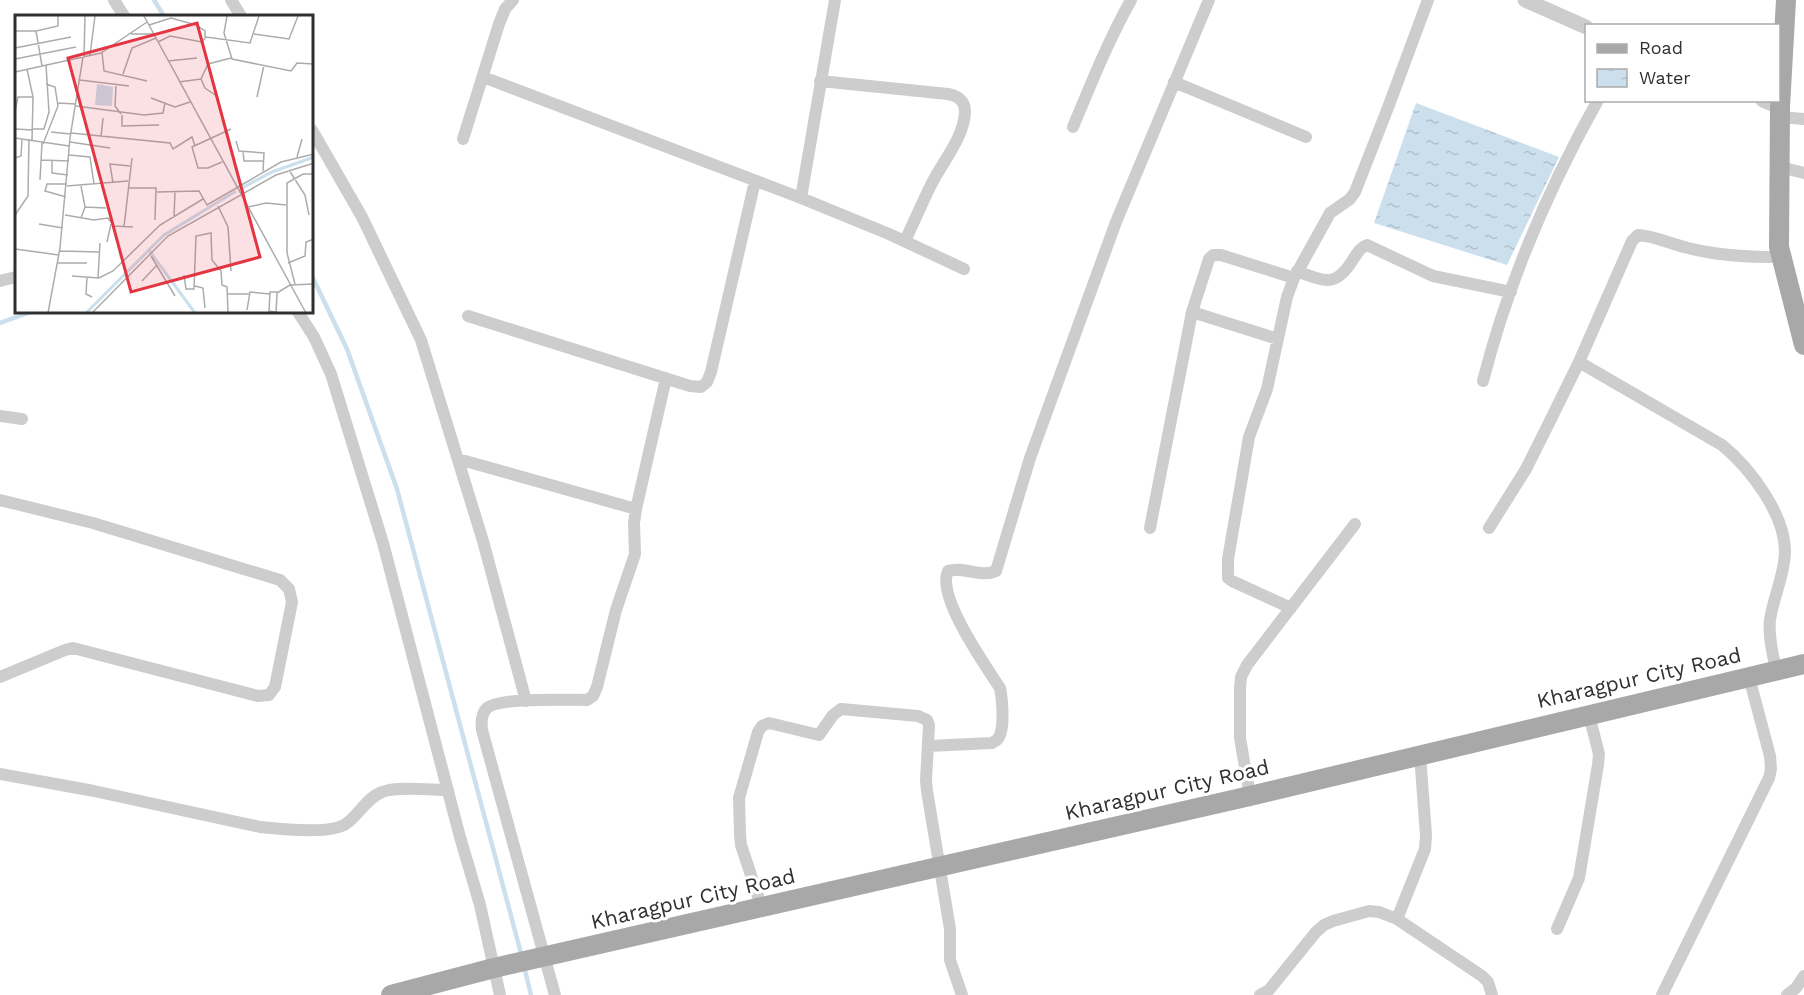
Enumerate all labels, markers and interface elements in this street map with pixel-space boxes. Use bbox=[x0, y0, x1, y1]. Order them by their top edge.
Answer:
inset map bbox=[15, 15, 314, 314]
legend bbox=[1585, 24, 1780, 102]
text: Road bbox=[1639, 37, 1683, 58]
text: Water bbox=[1639, 67, 1691, 88]
street label: Kharagpur City Road bbox=[1534, 642, 1743, 713]
street label: Kharagpur City Road bbox=[1062, 754, 1271, 825]
street label: Kharagpur City Road bbox=[588, 863, 797, 934]

